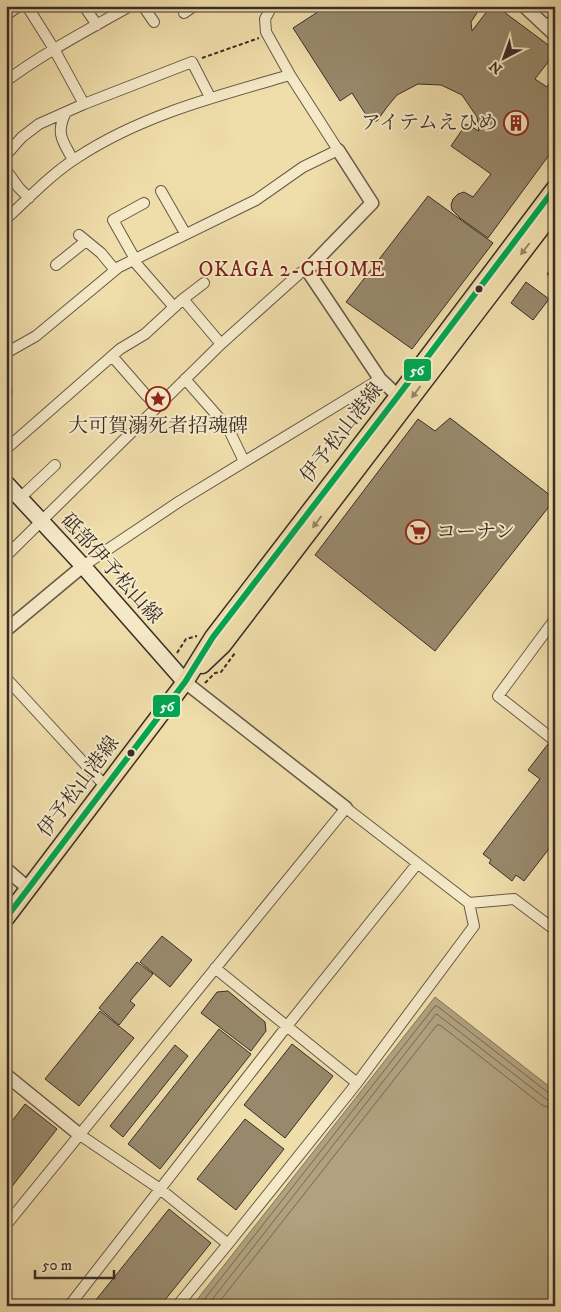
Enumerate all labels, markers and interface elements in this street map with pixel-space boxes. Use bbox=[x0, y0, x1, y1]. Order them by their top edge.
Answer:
north arrow bbox=[478, 32, 528, 82]
text: N bbox=[486, 56, 506, 78]
building icon: アイテムえひめ bbox=[503, 110, 529, 136]
place label: アイテムえひめ bbox=[361, 111, 498, 136]
one-way arrow bbox=[520, 242, 530, 256]
district label: OKAGA 2-CHOME bbox=[198, 257, 386, 283]
unlabelled marker bbox=[474, 284, 484, 294]
line badge: 56 bbox=[403, 358, 432, 382]
text: 56 bbox=[409, 362, 425, 380]
street label: 伊予松山港線 bbox=[295, 378, 389, 488]
place icon: 大可賀溺死者招魂碑 bbox=[145, 386, 171, 412]
one-way arrow bbox=[411, 386, 421, 399]
place label: 大可賀溺死者招魂碑 bbox=[68, 414, 248, 439]
street label: 砥部伊予松山線 bbox=[55, 509, 167, 629]
one-way arrow bbox=[312, 515, 323, 528]
supermarket icon: コーナン bbox=[405, 519, 431, 545]
place label: コーナン bbox=[436, 520, 515, 545]
line badge: 56 bbox=[152, 694, 181, 718]
text: 56 bbox=[159, 698, 175, 716]
street label: 伊予松山港線 bbox=[33, 732, 125, 842]
unlabelled marker bbox=[126, 748, 136, 758]
scale bar bbox=[35, 1247, 114, 1279]
text: 50 m bbox=[42, 1256, 72, 1275]

